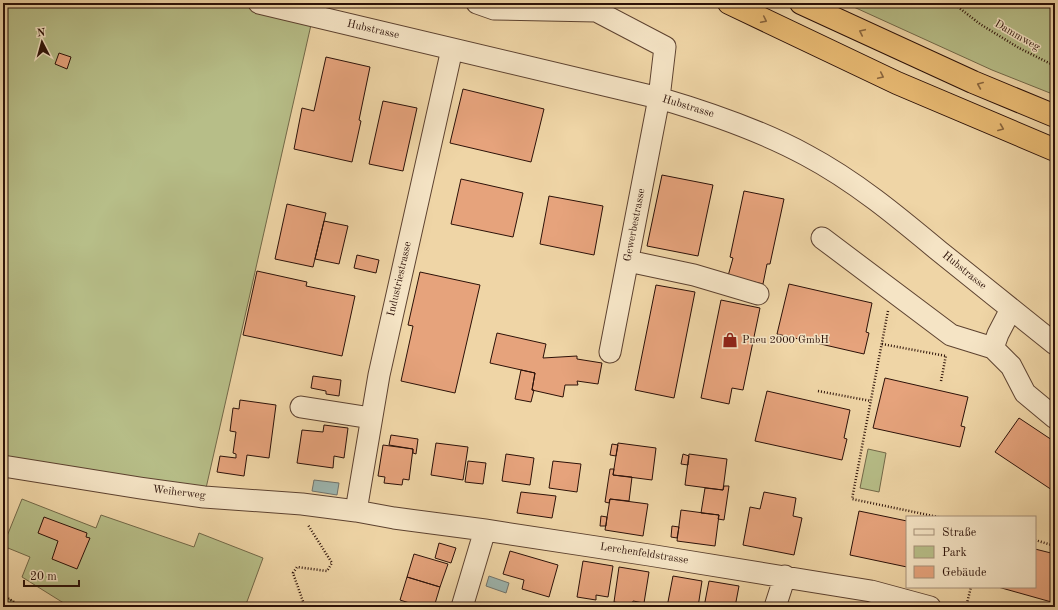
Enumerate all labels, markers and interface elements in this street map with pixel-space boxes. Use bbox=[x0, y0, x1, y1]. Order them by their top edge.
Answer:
one-way arrow bbox=[760, 15, 767, 23]
street label: Hubstrasse bbox=[346, 19, 400, 41]
street label: Dammweg bbox=[992, 19, 1042, 53]
north arrow bbox=[22, 22, 62, 62]
text: N bbox=[36, 28, 46, 39]
one-way arrow bbox=[858, 29, 866, 37]
one-way arrow bbox=[877, 71, 885, 79]
one-way arrow bbox=[977, 82, 985, 90]
street label: Hubstrasse bbox=[661, 94, 715, 120]
one-way arrow bbox=[997, 123, 1004, 131]
street label: Gewerbestrasse bbox=[622, 187, 648, 263]
street label: Industriestrasse bbox=[386, 241, 414, 317]
street label: Hubstrasse bbox=[940, 250, 988, 292]
shop icon: Pneu 2000 GmbH bbox=[721, 331, 739, 349]
place label: Pneu 2000 GmbH bbox=[742, 335, 829, 346]
street label: Weiherweg bbox=[152, 484, 206, 502]
legend bbox=[906, 516, 1036, 588]
text: Straße bbox=[942, 527, 977, 539]
street label: Lerchenfeldstrasse bbox=[599, 542, 689, 566]
text: Park bbox=[942, 547, 967, 559]
scale bar bbox=[24, 562, 79, 588]
text: Gebäude bbox=[942, 567, 987, 579]
text: 20 m bbox=[30, 571, 57, 583]

